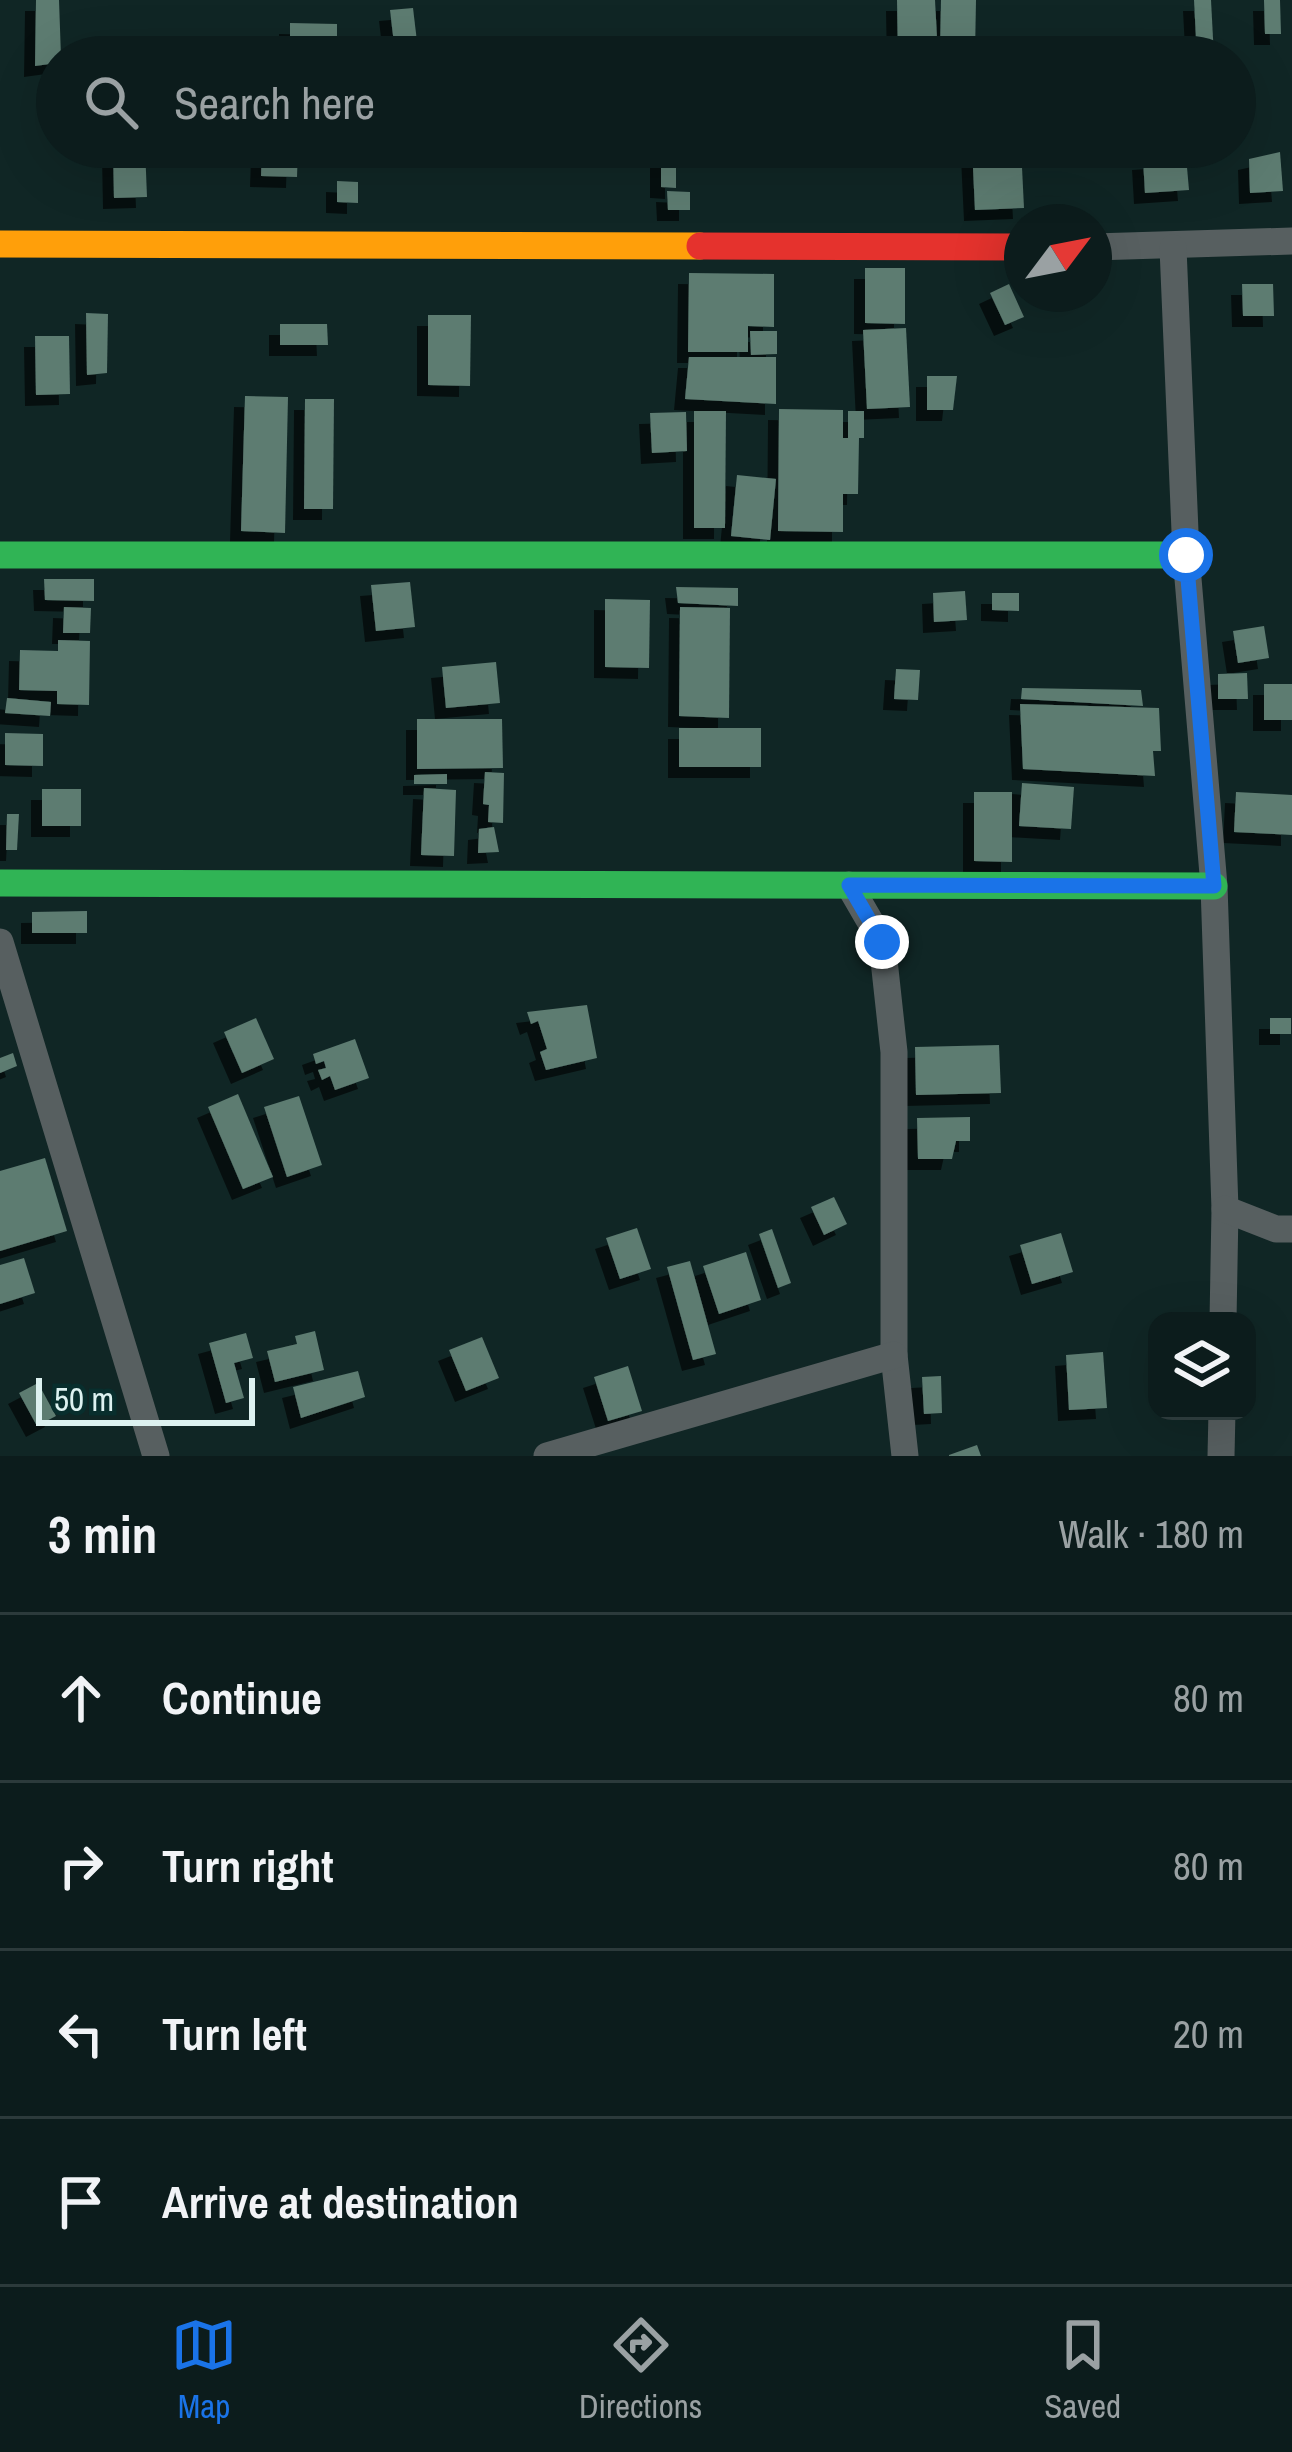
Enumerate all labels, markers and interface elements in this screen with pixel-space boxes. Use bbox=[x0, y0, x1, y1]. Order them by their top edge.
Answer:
search box bbox=[36, 36, 1256, 168]
icon: search bbox=[78, 69, 144, 135]
text: Search here bbox=[174, 72, 375, 133]
north arrow bbox=[1004, 204, 1112, 312]
route start bbox=[1159, 528, 1213, 582]
route end bbox=[855, 915, 909, 969]
map controls bbox=[1148, 1312, 1256, 1420]
button: layers bbox=[1148, 1312, 1256, 1420]
scale bar bbox=[36, 1372, 255, 1425]
text: 50 m bbox=[54, 1377, 114, 1421]
text: 3 min bbox=[48, 1500, 157, 1569]
text: Walk · 180 m bbox=[1059, 1508, 1244, 1560]
icon: ahead bbox=[48, 1665, 114, 1731]
text: Continue bbox=[162, 1667, 322, 1728]
text: 80 m bbox=[1173, 1672, 1244, 1724]
icon: right bbox=[48, 1833, 114, 1899]
text: Turn right bbox=[162, 1835, 334, 1896]
text: 80 m bbox=[1173, 1840, 1244, 1892]
icon: left bbox=[48, 2001, 114, 2067]
text: Turn left bbox=[162, 2003, 307, 2064]
text: 20 m bbox=[1173, 2008, 1244, 2060]
icon: arrive bbox=[48, 2169, 114, 2235]
text: Arrive at destination bbox=[162, 2171, 519, 2232]
tab: Map bbox=[171, 2312, 237, 2428]
tab: Directions bbox=[579, 2312, 702, 2428]
tab: Saved bbox=[1044, 2312, 1121, 2428]

